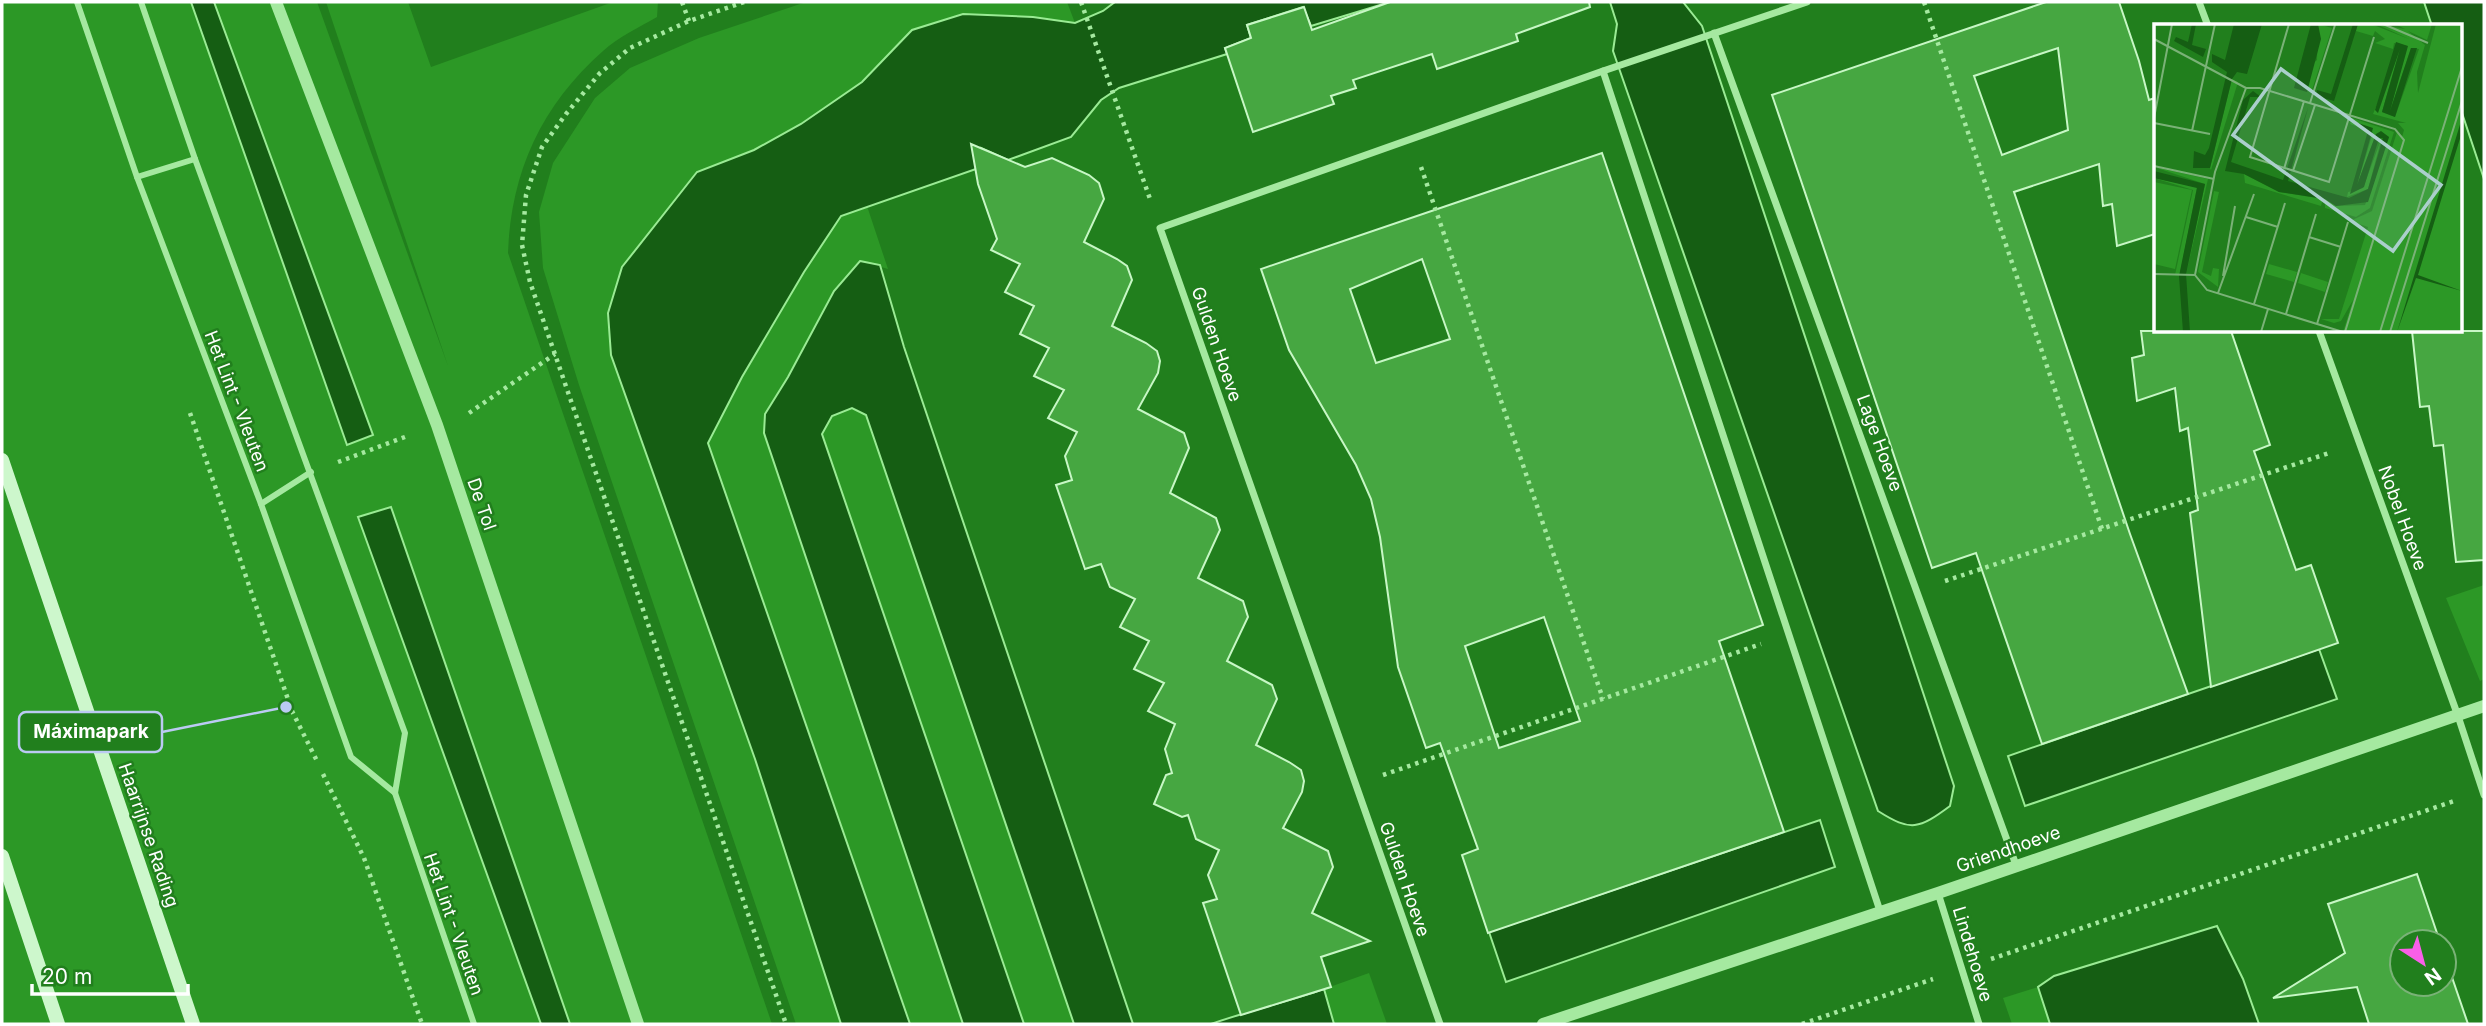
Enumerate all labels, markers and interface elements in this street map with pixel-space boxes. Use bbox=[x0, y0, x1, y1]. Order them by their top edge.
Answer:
inset map bbox=[2154, 24, 2462, 332]
street label: Gulden Hoeve bbox=[1188, 284, 1246, 404]
street label: Het Lint - Vleuten bbox=[200, 328, 274, 474]
street label: Lage Hoeve bbox=[1853, 392, 1907, 494]
street label: Nobel Hoeve bbox=[2374, 463, 2432, 573]
street label: De Tol bbox=[463, 475, 501, 533]
callout: Máximapark bbox=[19, 712, 162, 752]
text: Máximapark bbox=[33, 720, 149, 743]
street label: Haarrijnse Rading bbox=[115, 760, 183, 910]
street label: Gulden Hoeve bbox=[1376, 819, 1434, 939]
street label: Griendhoeve bbox=[1953, 821, 2063, 877]
street label: Het Lint - Vleuten bbox=[420, 850, 488, 998]
street label: Lindehoeve bbox=[1949, 904, 1997, 1004]
north arrow bbox=[2388, 928, 2458, 998]
scale bar bbox=[32, 953, 187, 997]
text: N bbox=[2420, 963, 2445, 990]
text: 20 m bbox=[42, 964, 92, 989]

